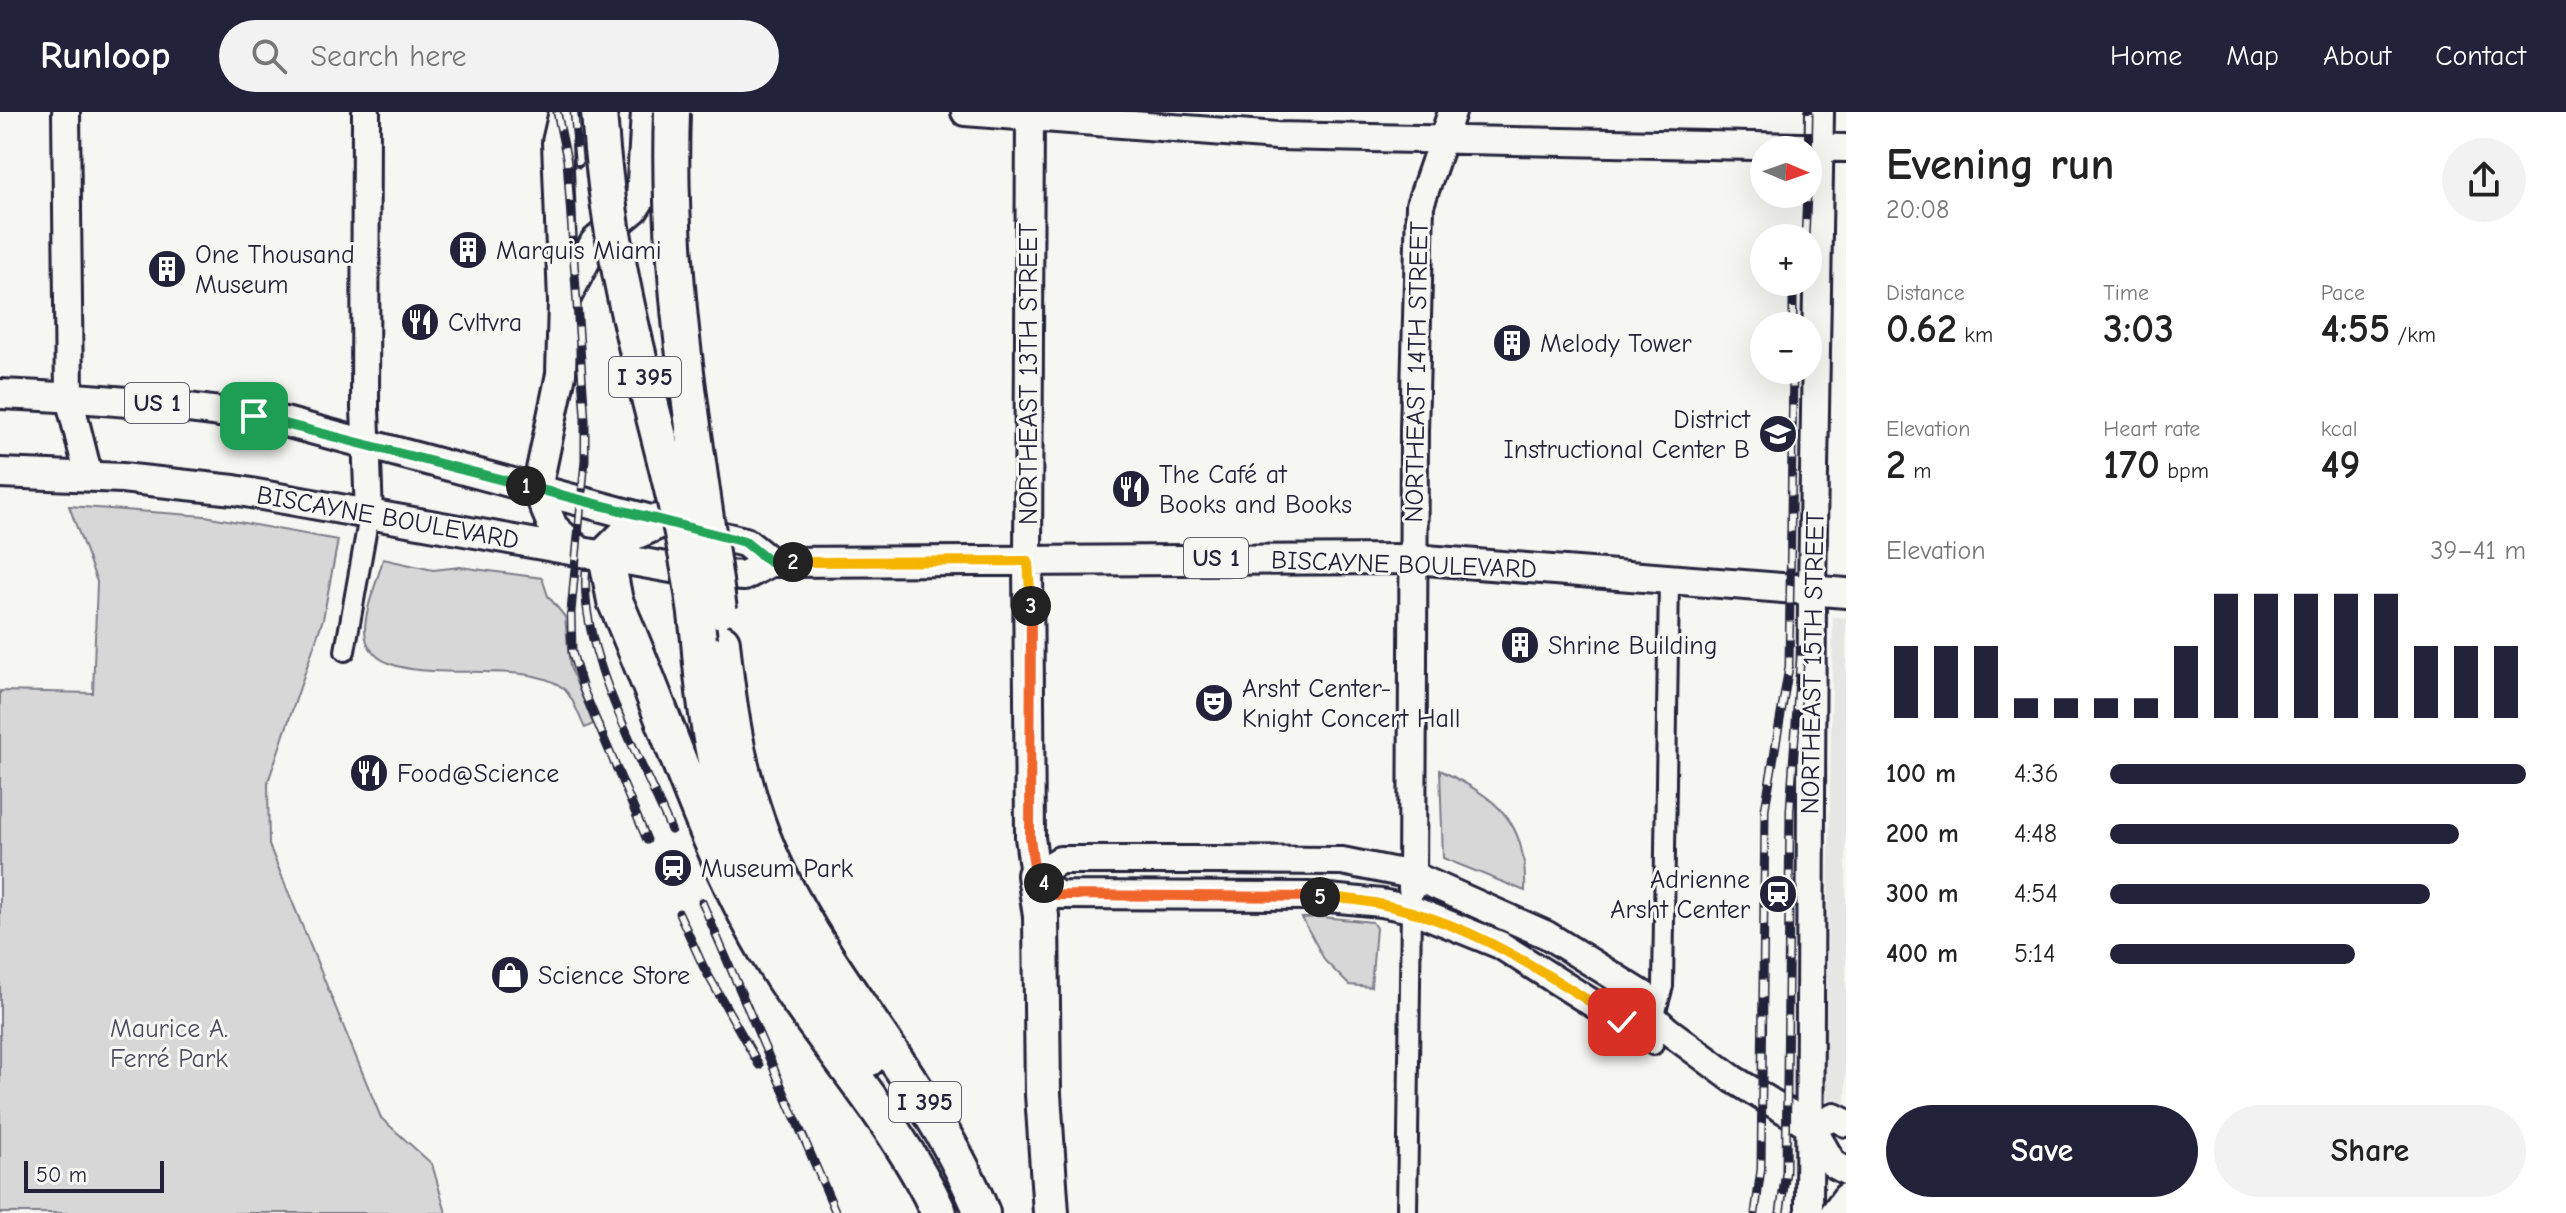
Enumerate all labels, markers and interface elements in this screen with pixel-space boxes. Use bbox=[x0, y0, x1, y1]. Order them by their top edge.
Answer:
search box bbox=[219, 20, 779, 92]
text: Runloop bbox=[40, 34, 171, 78]
icon: search bbox=[247, 34, 291, 78]
text: Search here bbox=[311, 39, 467, 74]
text: Home bbox=[2110, 40, 2182, 72]
text: Map bbox=[2226, 40, 2279, 72]
text: About bbox=[2323, 40, 2391, 72]
text: Contact bbox=[2435, 40, 2526, 72]
north arrow bbox=[1750, 136, 1822, 208]
map controls bbox=[1750, 136, 1822, 384]
button: share bbox=[2442, 138, 2526, 222]
text: Evening run bbox=[1886, 139, 2114, 190]
text: 20:08 bbox=[1886, 195, 1949, 225]
street label: NORTHEAST 14TH STREET bbox=[1399, 221, 1435, 523]
street label: NORTHEAST 13TH STREET bbox=[1014, 223, 1044, 525]
button: + bbox=[1750, 224, 1822, 296]
building icon: Marquis Miami bbox=[447, 229, 489, 271]
place label: Marquis Miami bbox=[496, 236, 662, 266]
place label: One Thousand Museum bbox=[195, 240, 355, 300]
building icon: One Thousand Museum bbox=[146, 248, 188, 290]
text: Distance bbox=[1886, 280, 1965, 306]
text: Time bbox=[2103, 280, 2149, 306]
text: Pace bbox=[2321, 280, 2365, 306]
restaurant icon: Cvltvra bbox=[399, 301, 441, 343]
text: 0.62 bbox=[1886, 306, 1957, 352]
text: 3:03 bbox=[2103, 306, 2174, 352]
text: 4:55 bbox=[2321, 306, 2390, 352]
place label: Cvltvra bbox=[448, 308, 522, 338]
button: − bbox=[1750, 312, 1822, 384]
building icon: Melody Tower bbox=[1491, 322, 1533, 364]
text: km bbox=[1957, 322, 1993, 348]
text: /km bbox=[2390, 322, 2436, 348]
place label: Melody Tower bbox=[1540, 329, 1692, 359]
road number: I 395 bbox=[609, 357, 681, 397]
pin bbox=[220, 382, 288, 450]
road number: US 1 bbox=[125, 383, 189, 423]
icon: arrive bbox=[232, 394, 276, 438]
place label: District Instructional Center B bbox=[1504, 405, 1752, 465]
school or university icon: District Instructional Center B bbox=[1757, 413, 1799, 455]
text: Elevation bbox=[1886, 416, 1970, 442]
text: Heart rate bbox=[2103, 416, 2200, 442]
text: kcal bbox=[2321, 416, 2358, 442]
text: 2 bbox=[1886, 442, 1906, 488]
text: 170 bbox=[2103, 442, 2160, 488]
text: 49 bbox=[2321, 442, 2360, 488]
text: m bbox=[1906, 458, 1931, 484]
text: bpm bbox=[2160, 458, 2209, 484]
place label: The Café at Books and Books bbox=[1159, 460, 1352, 520]
pin: 1 bbox=[506, 466, 546, 506]
restaurant icon: The Café at Books and Books bbox=[1110, 468, 1152, 510]
text: 1 bbox=[522, 473, 530, 499]
street label: BISCAYNE BOULEVARD bbox=[254, 480, 521, 556]
street label: NORTHEAST 15TH STREET bbox=[1795, 511, 1831, 815]
text: Elevation bbox=[1886, 536, 1986, 566]
text: 39–41 m bbox=[2430, 536, 2526, 566]
road number: US 1 bbox=[1184, 538, 1248, 578]
pin: 2 bbox=[773, 542, 813, 582]
street label: BISCAYNE BOULEVARD bbox=[1271, 545, 1537, 585]
text: 2 bbox=[788, 549, 798, 575]
pin: 3 bbox=[1011, 586, 1051, 626]
text: 3 bbox=[1026, 593, 1036, 619]
building icon: Shrine Building bbox=[1499, 624, 1541, 666]
place label: Shrine Building bbox=[1548, 631, 1717, 661]
place label: Arsht Center- Knight Concert Hall bbox=[1242, 674, 1460, 734]
theatre icon: Arsht Center- Knight Concert Hall bbox=[1193, 682, 1235, 724]
restaurant icon: Food@Science bbox=[348, 752, 390, 794]
place label: Food@Science bbox=[397, 759, 559, 789]
text: 100 m bbox=[1886, 759, 1956, 789]
text: 4:36 bbox=[2014, 759, 2059, 789]
text: 200 m bbox=[1886, 819, 1959, 849]
text: 4:48 bbox=[2014, 819, 2057, 849]
station icon: Museum Park bbox=[652, 847, 694, 889]
place label: Museum Park bbox=[701, 854, 854, 884]
pin: 4 bbox=[1024, 863, 1064, 903]
place label: Adrienne Arsht Center bbox=[1610, 865, 1751, 925]
text: 4 bbox=[1039, 870, 1049, 896]
station icon: Adrienne Arsht Center bbox=[1757, 873, 1799, 915]
pin: 5 bbox=[1300, 877, 1340, 917]
text: 300 m bbox=[1886, 879, 1959, 909]
text: 4:54 bbox=[2014, 879, 2058, 909]
text: 5 bbox=[1314, 884, 1326, 910]
text: 400 m bbox=[1886, 939, 1958, 969]
text: 5:14 bbox=[2014, 939, 2056, 969]
shop icon: Science Store bbox=[489, 954, 531, 996]
place label: Science Store bbox=[538, 961, 690, 991]
pin bbox=[1588, 988, 1656, 1056]
icon: check bbox=[1600, 1000, 1644, 1044]
park label: Maurice A. Ferré Park bbox=[110, 1014, 228, 1074]
road number: I 395 bbox=[889, 1082, 961, 1122]
button: Save bbox=[1886, 1105, 2198, 1197]
button: Share bbox=[2214, 1105, 2526, 1197]
scale bar bbox=[24, 1157, 164, 1193]
text: 50 m bbox=[36, 1162, 87, 1188]

